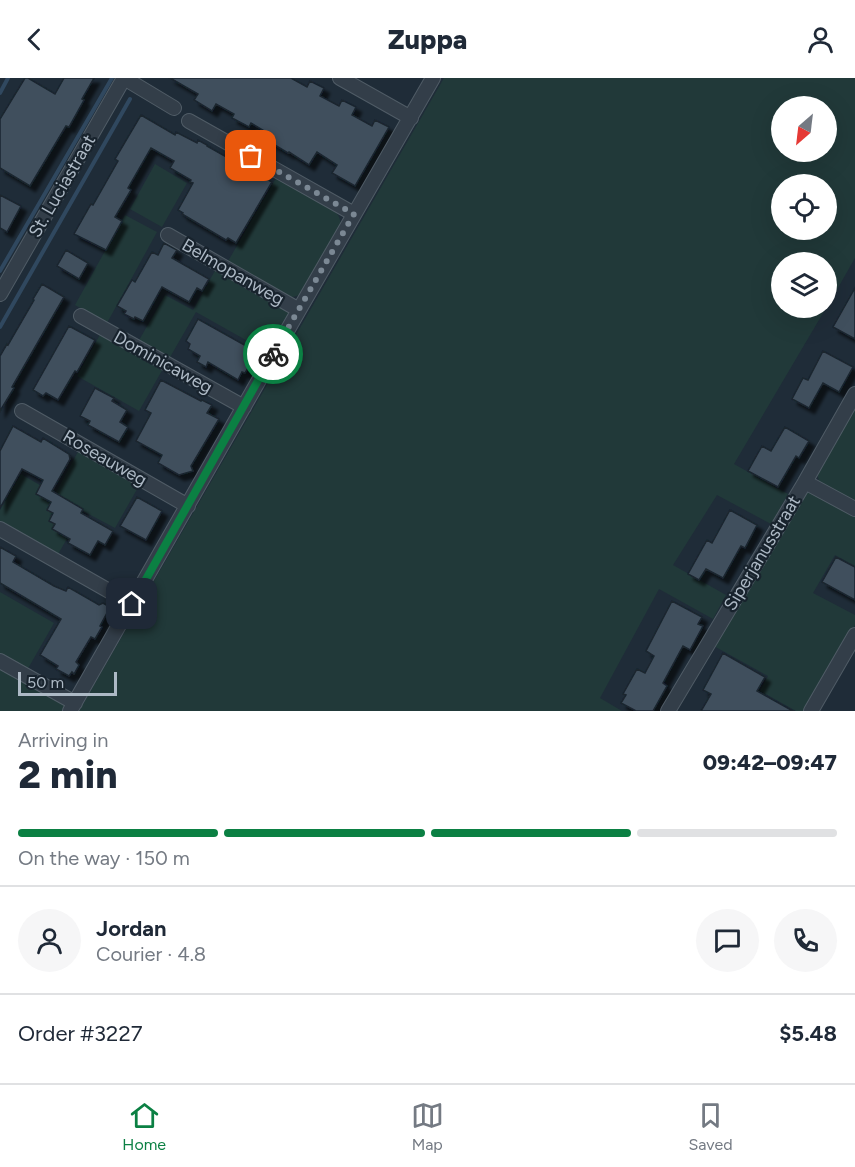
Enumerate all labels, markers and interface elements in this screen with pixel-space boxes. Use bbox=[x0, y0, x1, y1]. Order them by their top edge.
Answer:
icon: back bbox=[18, 23, 51, 56]
text: Zuppa bbox=[388, 23, 467, 56]
icon: person bbox=[804, 23, 837, 56]
north arrow bbox=[771, 96, 837, 162]
map controls bbox=[771, 96, 837, 318]
pin bbox=[225, 130, 276, 181]
street label: St. Luciastraat bbox=[24, 131, 100, 241]
icon: bag bbox=[234, 139, 267, 172]
button: locate bbox=[771, 174, 837, 240]
street label: Belmopanweg bbox=[178, 234, 288, 310]
button: layers bbox=[771, 252, 837, 318]
courier bbox=[243, 324, 303, 384]
street label: Dominicaweg bbox=[110, 326, 216, 398]
icon: bike bbox=[257, 338, 290, 371]
street label: Roseauweg bbox=[59, 425, 151, 491]
street label: Siperjanusstraat bbox=[719, 491, 805, 615]
pin bbox=[106, 578, 157, 629]
icon: home bbox=[115, 587, 148, 620]
scale bar bbox=[18, 669, 117, 696]
text: 50 m bbox=[27, 673, 64, 692]
text: Arriving in bbox=[18, 728, 108, 752]
text: 09:42–09:47 bbox=[703, 749, 837, 776]
text: 2 min bbox=[18, 751, 118, 798]
text: On the way · 150 m bbox=[18, 846, 190, 870]
button: person bbox=[18, 909, 81, 972]
button: chat bbox=[696, 909, 759, 972]
button: phone bbox=[774, 909, 837, 972]
text: Jordan bbox=[96, 915, 167, 942]
text: Courier · 4.8 bbox=[96, 942, 206, 966]
text: Order #3227 bbox=[18, 1020, 143, 1047]
text: $5.48 bbox=[779, 1020, 837, 1047]
tab: Home bbox=[122, 1099, 166, 1154]
tab: Map bbox=[411, 1099, 444, 1154]
tab: Saved bbox=[688, 1099, 733, 1154]

